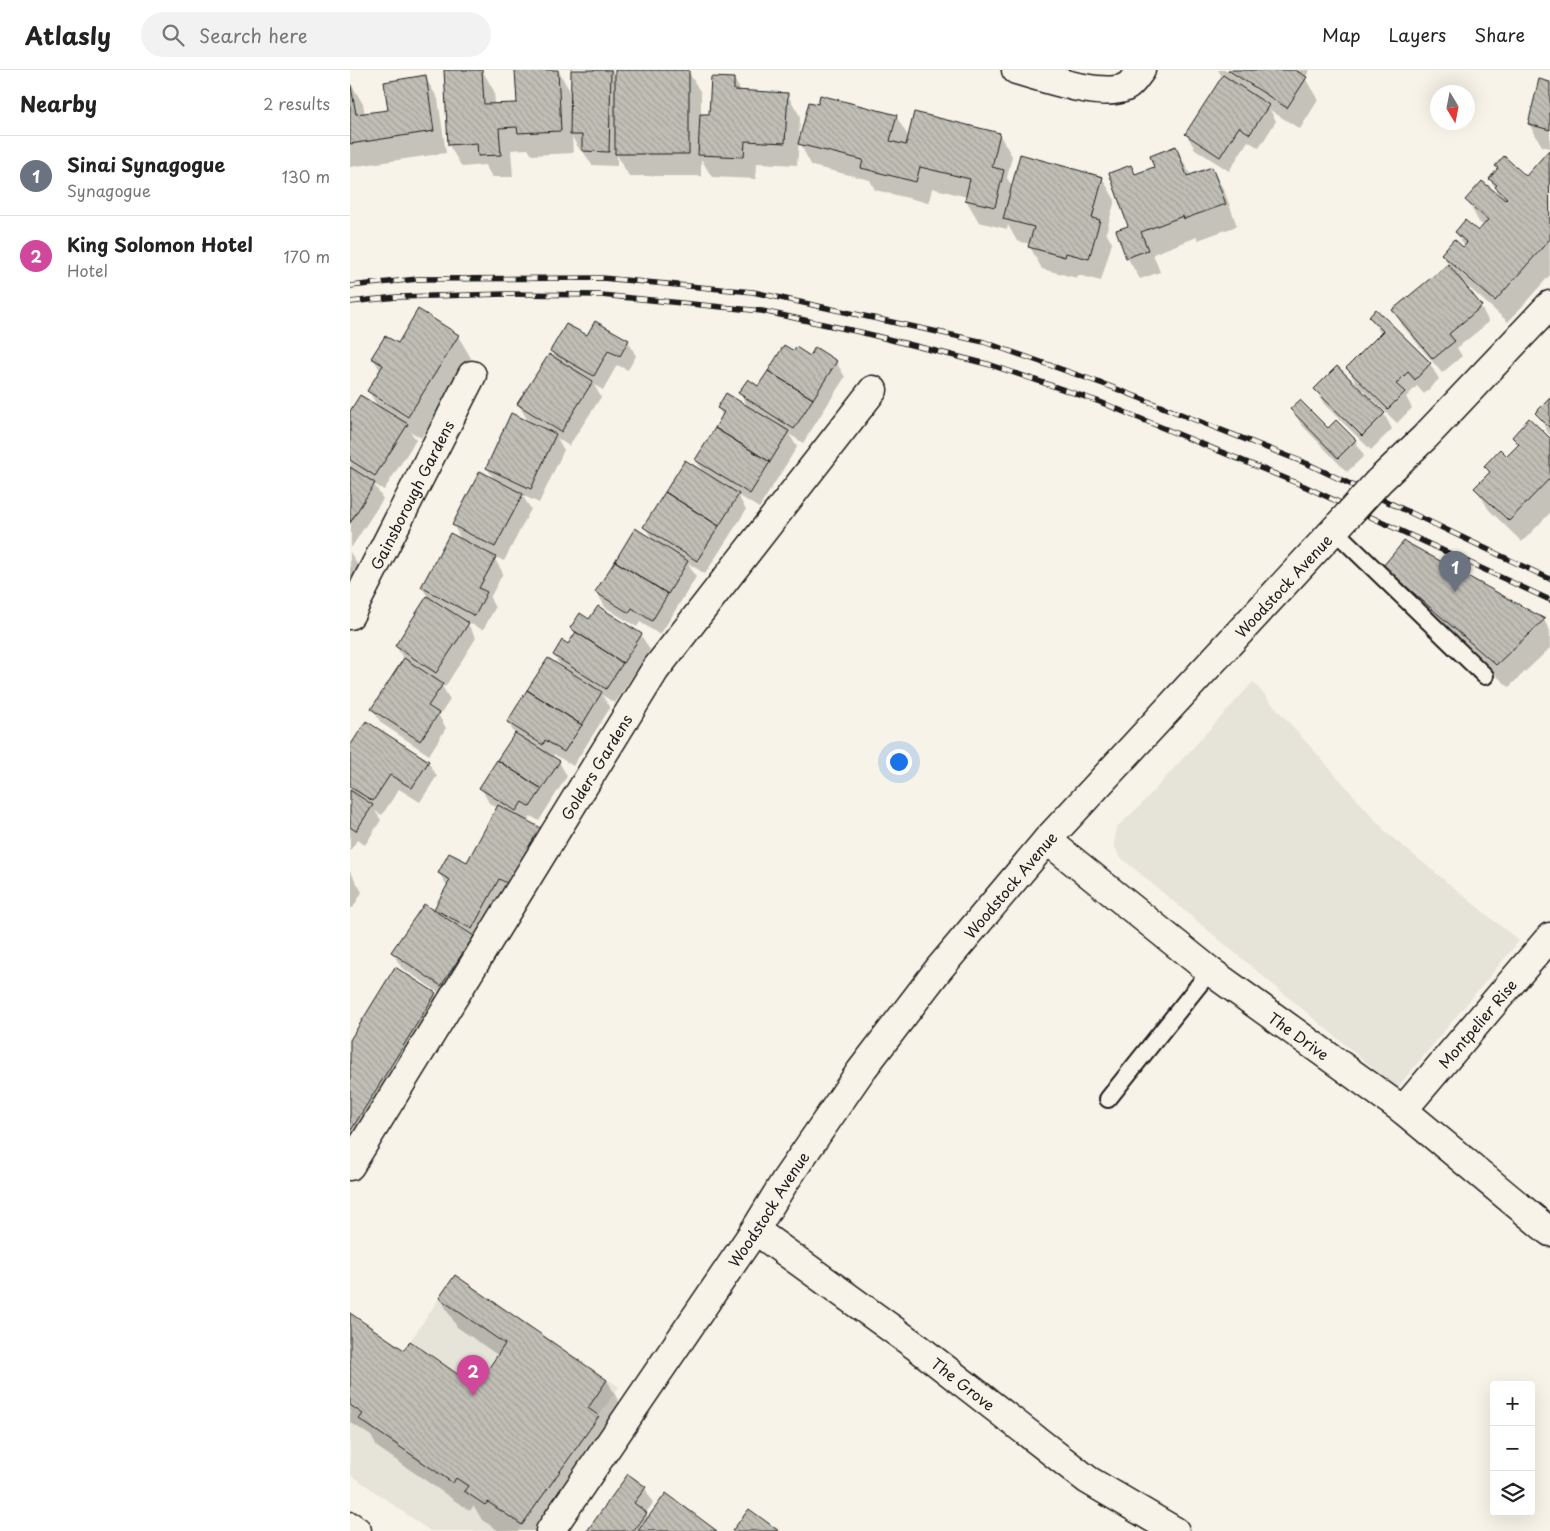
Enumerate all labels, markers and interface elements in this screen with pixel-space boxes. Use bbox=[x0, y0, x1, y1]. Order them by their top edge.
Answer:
search box bbox=[141, 12, 491, 57]
text: Atlasly bbox=[25, 17, 111, 53]
icon: search bbox=[159, 21, 187, 49]
text: Search here bbox=[199, 21, 308, 49]
text: Map bbox=[1322, 21, 1361, 48]
text: Layers bbox=[1389, 21, 1446, 48]
text: Share bbox=[1474, 21, 1525, 48]
north arrow bbox=[1430, 85, 1475, 130]
text: Nearby bbox=[20, 87, 97, 119]
text: 2 results bbox=[263, 91, 330, 115]
text: Sinai Synagogue bbox=[67, 150, 225, 178]
text: 1 bbox=[32, 164, 40, 188]
text: 130 m bbox=[282, 164, 330, 188]
text: Synagogue bbox=[67, 178, 151, 202]
text: King Solomon Hotel bbox=[67, 230, 253, 258]
text: 2 bbox=[30, 244, 42, 268]
text: 170 m bbox=[284, 244, 330, 268]
text: Hotel bbox=[67, 258, 108, 282]
street label: Gainsborough Gardens bbox=[364, 416, 459, 573]
street label: Woodstock Avenue bbox=[1229, 528, 1337, 642]
pin: 1 bbox=[1439, 551, 1471, 592]
street label: Golders Gardens bbox=[554, 709, 637, 824]
your location bbox=[886, 749, 912, 775]
street label: Woodstock Avenue bbox=[958, 826, 1062, 943]
street label: Montpelier Rise bbox=[1432, 973, 1521, 1073]
street label: The Drive bbox=[1264, 1005, 1334, 1065]
street label: Woodstock Avenue bbox=[722, 1146, 814, 1271]
street label: The Grove bbox=[927, 1351, 1000, 1415]
pin: 2 bbox=[457, 1355, 489, 1396]
map controls bbox=[1490, 1381, 1535, 1516]
button: + bbox=[1490, 1381, 1535, 1426]
button: − bbox=[1490, 1426, 1535, 1471]
button: layers bbox=[1490, 1471, 1535, 1516]

